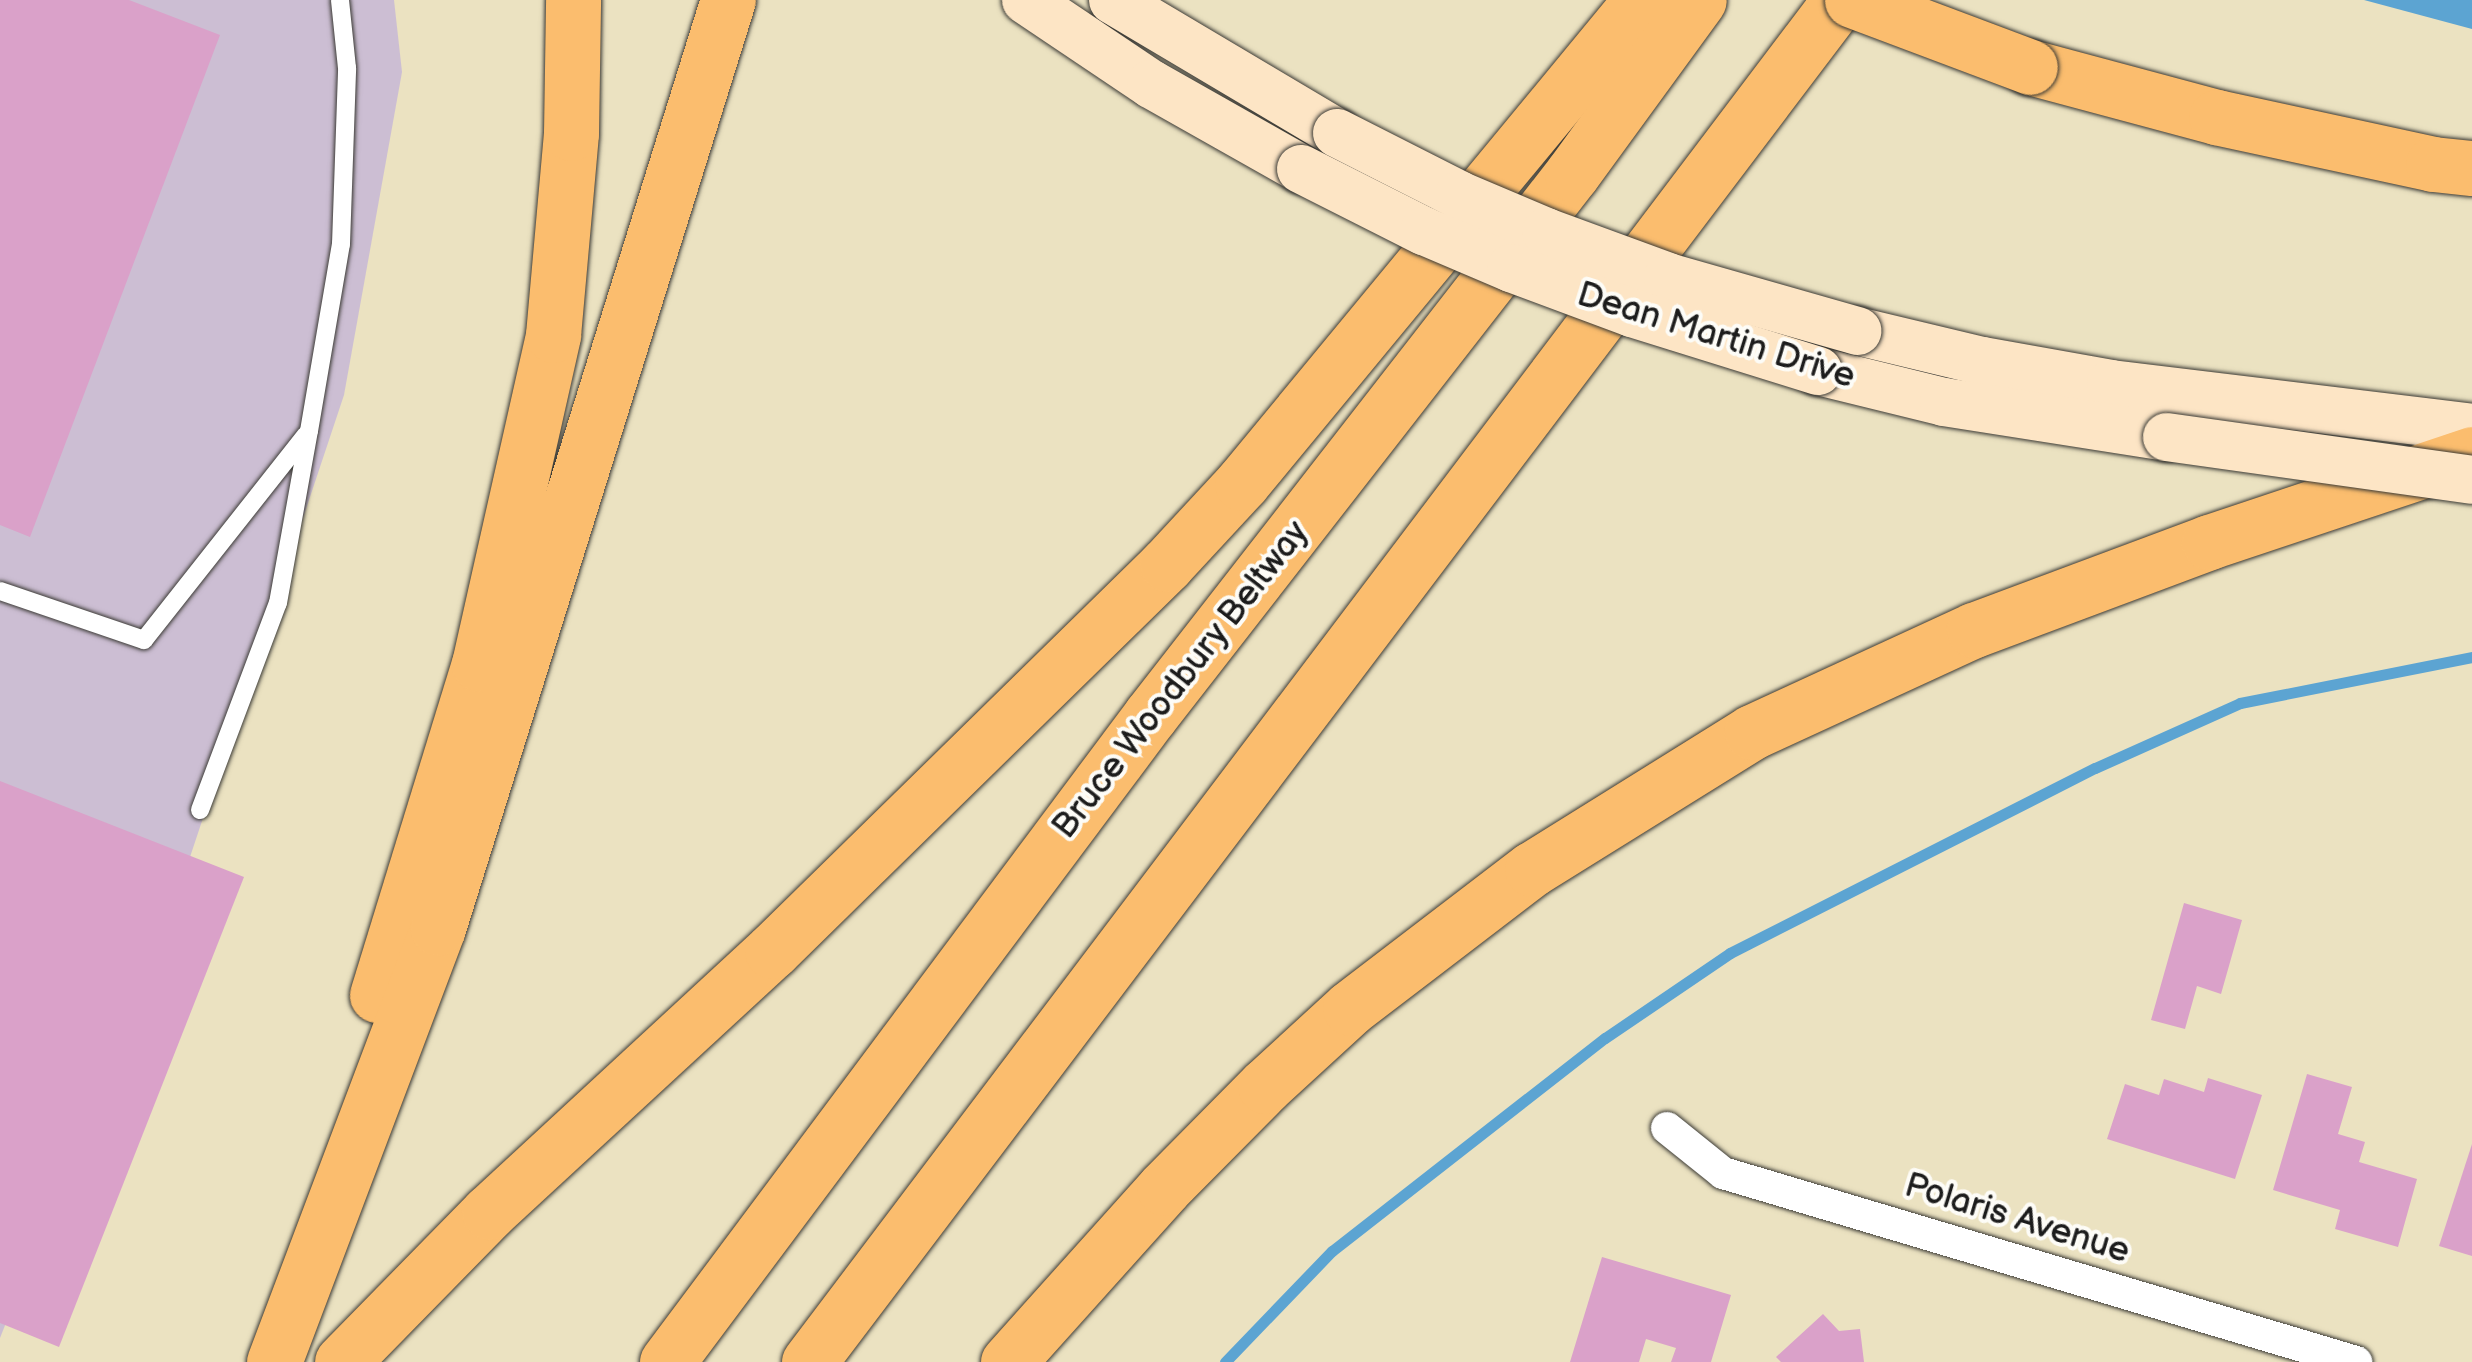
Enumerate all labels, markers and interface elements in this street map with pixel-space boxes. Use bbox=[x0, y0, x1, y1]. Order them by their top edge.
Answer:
street label: Dean Martin Drive bbox=[1572, 274, 1860, 398]
street label: Bruce Woodbury Beltway bbox=[1043, 511, 1319, 849]
street label: Polaris Avenue bbox=[1899, 1165, 2135, 1273]

